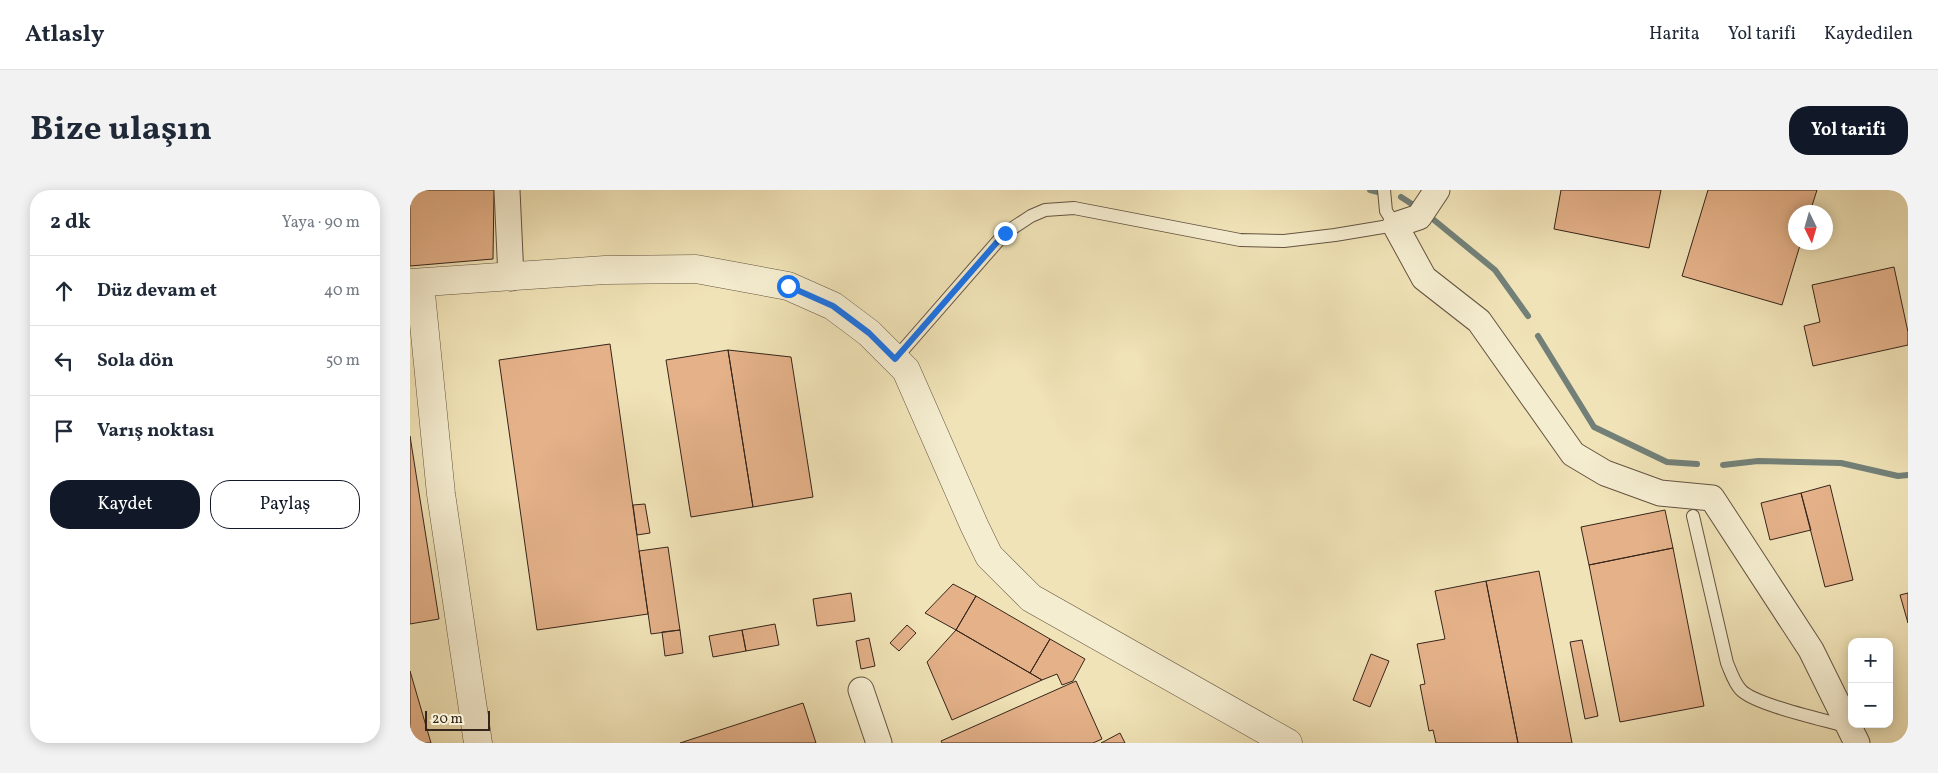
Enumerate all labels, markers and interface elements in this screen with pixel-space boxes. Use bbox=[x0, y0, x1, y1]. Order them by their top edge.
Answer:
text: Atlasly bbox=[25, 18, 104, 52]
text: Harita bbox=[1649, 22, 1700, 47]
text: Yol tarifi bbox=[1728, 22, 1796, 47]
text: Kaydedilen bbox=[1824, 22, 1913, 47]
text: Bize ulaşın bbox=[30, 106, 212, 154]
button: Yol tarifi bbox=[1789, 106, 1908, 155]
north arrow bbox=[1788, 205, 1833, 250]
text: 2 dk bbox=[50, 208, 91, 237]
text: Yaya · 90 m bbox=[282, 212, 360, 234]
route end bbox=[994, 222, 1017, 245]
route start bbox=[777, 275, 800, 298]
icon: ahead bbox=[50, 277, 78, 305]
text: Düz devam et bbox=[97, 278, 217, 304]
text: 40 m bbox=[324, 280, 360, 302]
icon: left bbox=[50, 347, 78, 375]
text: Sola dön bbox=[97, 348, 174, 374]
text: 50 m bbox=[326, 350, 360, 372]
icon: arrive bbox=[50, 417, 78, 445]
text: Varış noktası bbox=[97, 418, 214, 444]
button: Kaydet bbox=[50, 480, 200, 529]
button: Paylaş bbox=[210, 480, 360, 529]
map controls bbox=[1848, 638, 1893, 728]
button: + bbox=[1848, 638, 1893, 683]
button: − bbox=[1848, 683, 1893, 728]
scale bar bbox=[425, 708, 490, 731]
text: 20 m bbox=[432, 710, 463, 729]

